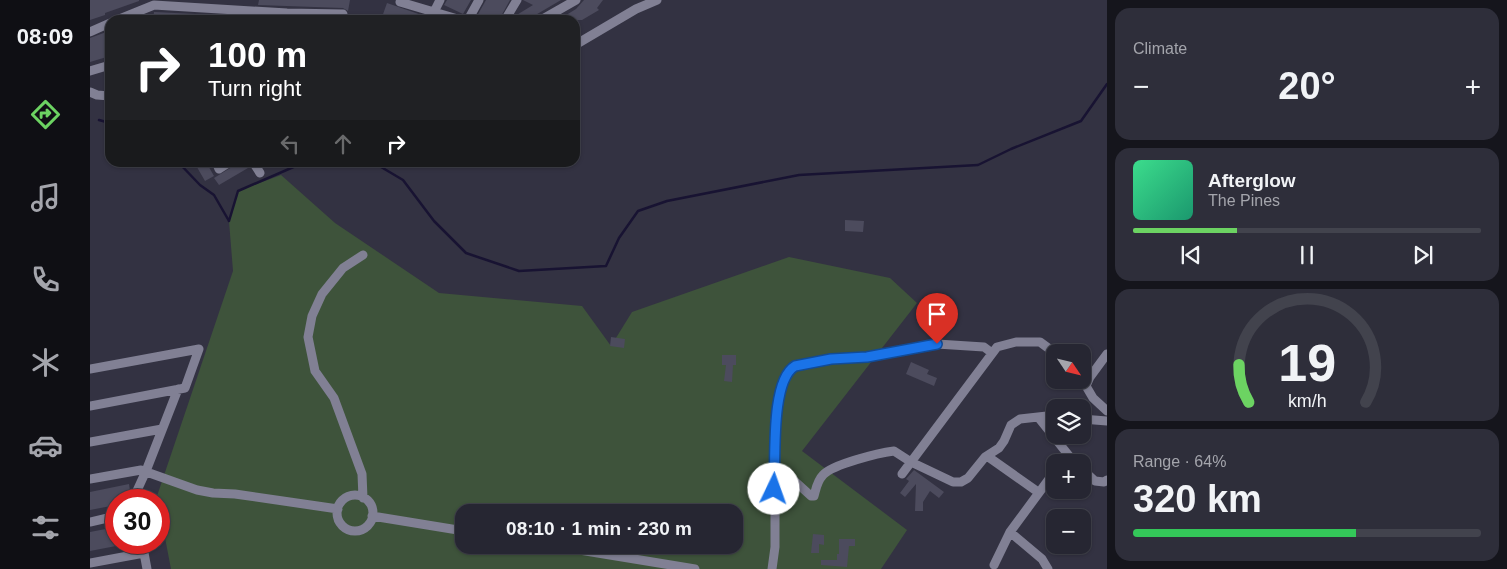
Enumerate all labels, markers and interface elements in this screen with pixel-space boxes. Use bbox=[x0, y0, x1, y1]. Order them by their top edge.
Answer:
text: 08:09 bbox=[17, 24, 73, 49]
icon: right bbox=[125, 35, 190, 100]
text: 100 m bbox=[208, 35, 307, 74]
text: Climate bbox=[1133, 40, 1187, 57]
text: 20° bbox=[1278, 65, 1336, 107]
text: − bbox=[1133, 71, 1149, 102]
text: + bbox=[1465, 71, 1481, 102]
text: Turn right bbox=[208, 76, 301, 101]
icon: directions bbox=[28, 97, 63, 132]
icon: left bbox=[276, 130, 304, 158]
icon: ahead bbox=[329, 130, 357, 158]
icon: right bbox=[382, 130, 410, 158]
text: Afterglow bbox=[1208, 170, 1296, 191]
icon: music bbox=[28, 180, 63, 215]
text: The Pines bbox=[1208, 192, 1280, 209]
icon: previous bbox=[1177, 241, 1205, 269]
icon: pause bbox=[1293, 241, 1321, 269]
icon: next bbox=[1409, 241, 1437, 269]
icon: phone bbox=[28, 262, 63, 297]
pin bbox=[916, 293, 958, 344]
icon: arrive bbox=[923, 300, 951, 328]
text: 19 bbox=[1278, 334, 1336, 392]
north arrow bbox=[1046, 344, 1091, 389]
map controls bbox=[1046, 344, 1091, 554]
icon: climate bbox=[28, 345, 63, 380]
text: km/h bbox=[1288, 391, 1326, 411]
button: layers bbox=[1046, 399, 1091, 444]
icon: car bbox=[28, 428, 63, 463]
text: Range · 64% bbox=[1133, 453, 1226, 470]
button: + bbox=[1046, 454, 1091, 499]
position arrow bbox=[747, 462, 799, 514]
text: 320 km bbox=[1133, 478, 1262, 520]
speed limit sign: 30 bbox=[105, 489, 170, 554]
button: − bbox=[1046, 509, 1091, 554]
icon: filters bbox=[28, 510, 63, 545]
text: 08:10 · 1 min · 230 m bbox=[506, 518, 692, 539]

